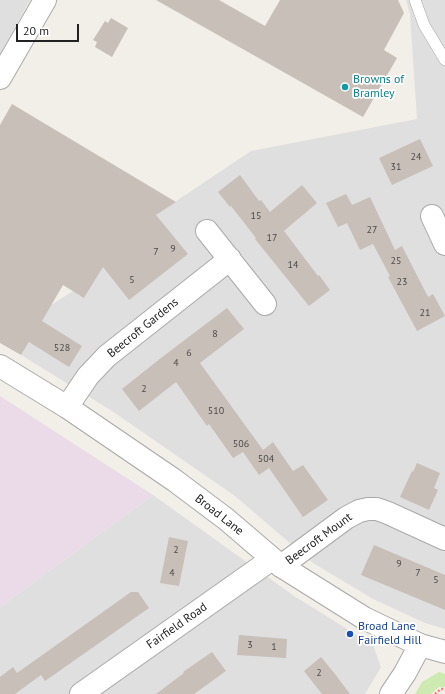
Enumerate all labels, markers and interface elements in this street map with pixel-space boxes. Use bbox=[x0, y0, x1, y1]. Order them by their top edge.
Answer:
scale bar bbox=[18, 16, 81, 42]
text: 20 m bbox=[23, 23, 49, 38]
place label: Browns of Bramley bbox=[353, 73, 404, 101]
marker: Browns of Bramley bbox=[340, 82, 350, 92]
house number: 24 bbox=[411, 151, 421, 163]
house number: 31 bbox=[391, 161, 401, 173]
house number: 15 bbox=[251, 210, 261, 222]
house number: 27 bbox=[367, 224, 377, 236]
house number: 17 bbox=[267, 232, 277, 244]
house number: 9 bbox=[170, 243, 176, 255]
house number: 7 bbox=[153, 246, 159, 258]
house number: 25 bbox=[391, 255, 401, 267]
house number: 14 bbox=[288, 259, 298, 271]
house number: 5 bbox=[129, 274, 135, 286]
house number: 23 bbox=[397, 276, 407, 288]
street label: Beecroft Gardens bbox=[105, 295, 181, 361]
house number: 21 bbox=[420, 307, 430, 319]
house number: 8 bbox=[212, 328, 218, 340]
house number: 528 bbox=[54, 342, 70, 354]
house number: 6 bbox=[186, 347, 192, 359]
house number: 4 bbox=[173, 357, 179, 369]
house number: 2 bbox=[141, 383, 147, 395]
house number: 510 bbox=[208, 405, 224, 417]
house number: 506 bbox=[233, 438, 249, 450]
house number: 504 bbox=[258, 453, 274, 465]
street label: Broad Lane bbox=[192, 492, 246, 538]
street label: Beecroft Mount bbox=[283, 510, 355, 568]
house number: 2 bbox=[173, 544, 179, 556]
house number: 9 bbox=[396, 558, 402, 570]
house number: 4 bbox=[169, 567, 175, 579]
house number: 7 bbox=[415, 567, 421, 579]
house number: 5 bbox=[433, 574, 439, 586]
street label: Fairfield Road bbox=[144, 600, 210, 652]
place label: Broad Lane Fairfield Hill bbox=[358, 620, 421, 648]
marker: Broad Lane Fairfield Hill bbox=[345, 629, 355, 639]
house number: 3 bbox=[247, 639, 253, 651]
house number: 1 bbox=[271, 641, 277, 653]
house number: 2 bbox=[316, 667, 322, 679]

